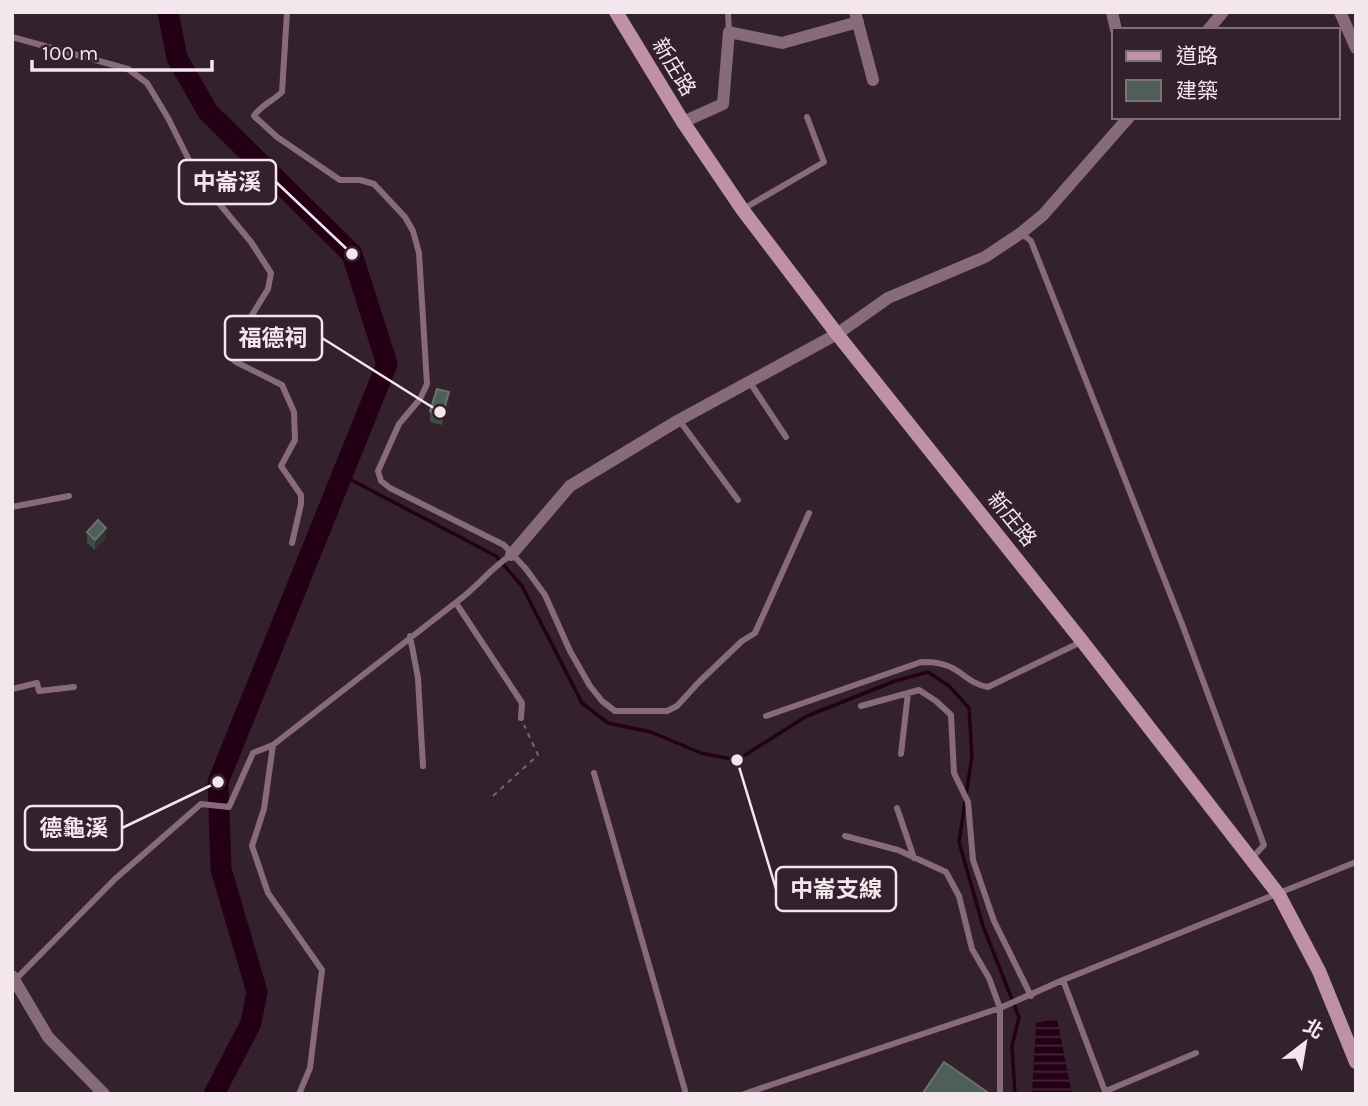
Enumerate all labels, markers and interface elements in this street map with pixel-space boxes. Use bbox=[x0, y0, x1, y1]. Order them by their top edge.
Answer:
scale bar bbox=[32, 28, 212, 72]
legend bbox=[1112, 28, 1340, 119]
street label: 新庄路 bbox=[647, 34, 701, 100]
text: 100 m bbox=[42, 41, 99, 65]
text: 道路 bbox=[1176, 44, 1218, 68]
text: 建築 bbox=[1176, 79, 1218, 103]
callout: 中崙溪 bbox=[179, 160, 276, 204]
text: 中崙溪 bbox=[193, 169, 262, 196]
callout: 福德祠 bbox=[225, 316, 322, 360]
text: 福德祠 bbox=[239, 325, 308, 352]
street label: 新庄路 bbox=[983, 487, 1041, 551]
callout: 德龜溪 bbox=[25, 806, 122, 850]
text: 德龜溪 bbox=[40, 815, 109, 842]
callout: 中崙支線 bbox=[776, 867, 896, 911]
text: 中崙支線 bbox=[790, 876, 882, 903]
north arrow bbox=[1270, 1008, 1340, 1078]
text: 北 bbox=[1299, 1015, 1327, 1044]

